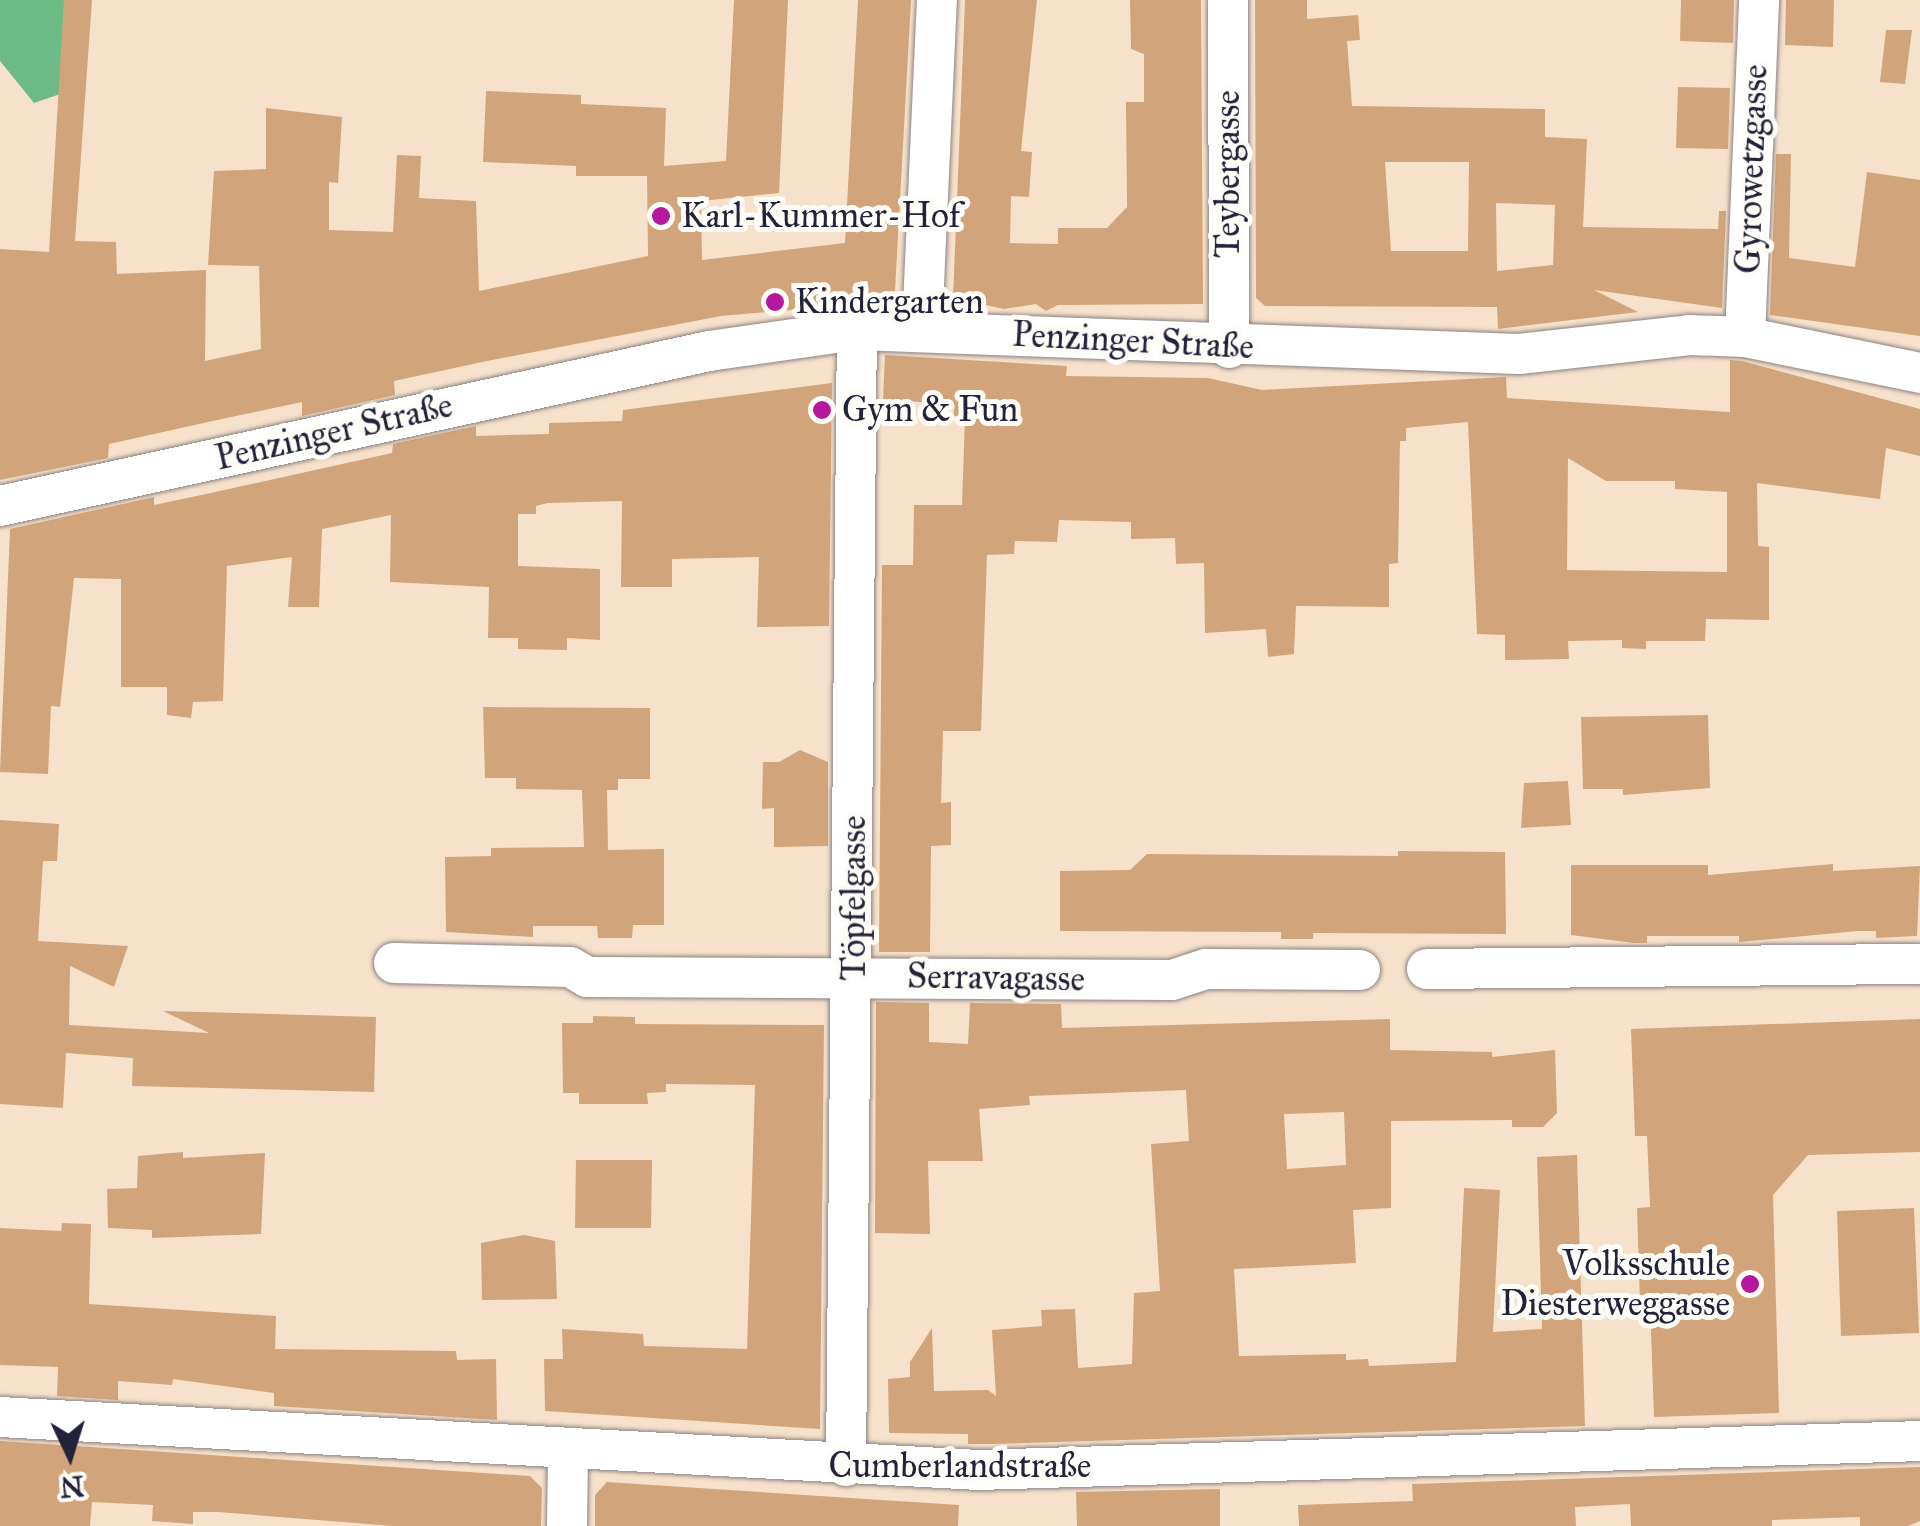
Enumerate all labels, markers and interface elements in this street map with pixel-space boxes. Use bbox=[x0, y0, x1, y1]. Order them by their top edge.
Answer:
street label: Gyrowetzgasse bbox=[1727, 63, 1777, 275]
street label: Teybergasse bbox=[1207, 90, 1249, 258]
place label: Karl-Kummer-Hof bbox=[681, 195, 961, 237]
marker: Karl-Kummer-Hof bbox=[650, 205, 672, 227]
place label: Kindergarten bbox=[795, 281, 984, 323]
marker: Kindergarten bbox=[764, 291, 786, 313]
street label: Penzinger Straße bbox=[1011, 314, 1255, 368]
street label: Penzinger Straße bbox=[211, 384, 457, 480]
place label: Gym & Fun bbox=[842, 389, 1018, 431]
marker: Gym & Fun bbox=[811, 399, 833, 421]
street label: Töpfelgasse bbox=[833, 815, 875, 981]
street label: Serravagasse bbox=[907, 955, 1085, 1001]
place label: Volksschule Diesterweggasse bbox=[1501, 1243, 1730, 1325]
marker: Volksschule Diesterweggasse bbox=[1739, 1273, 1761, 1295]
north arrow bbox=[20, 1406, 120, 1506]
street label: Cumberlandstraße bbox=[829, 1445, 1091, 1487]
text: N bbox=[59, 1468, 85, 1505]

